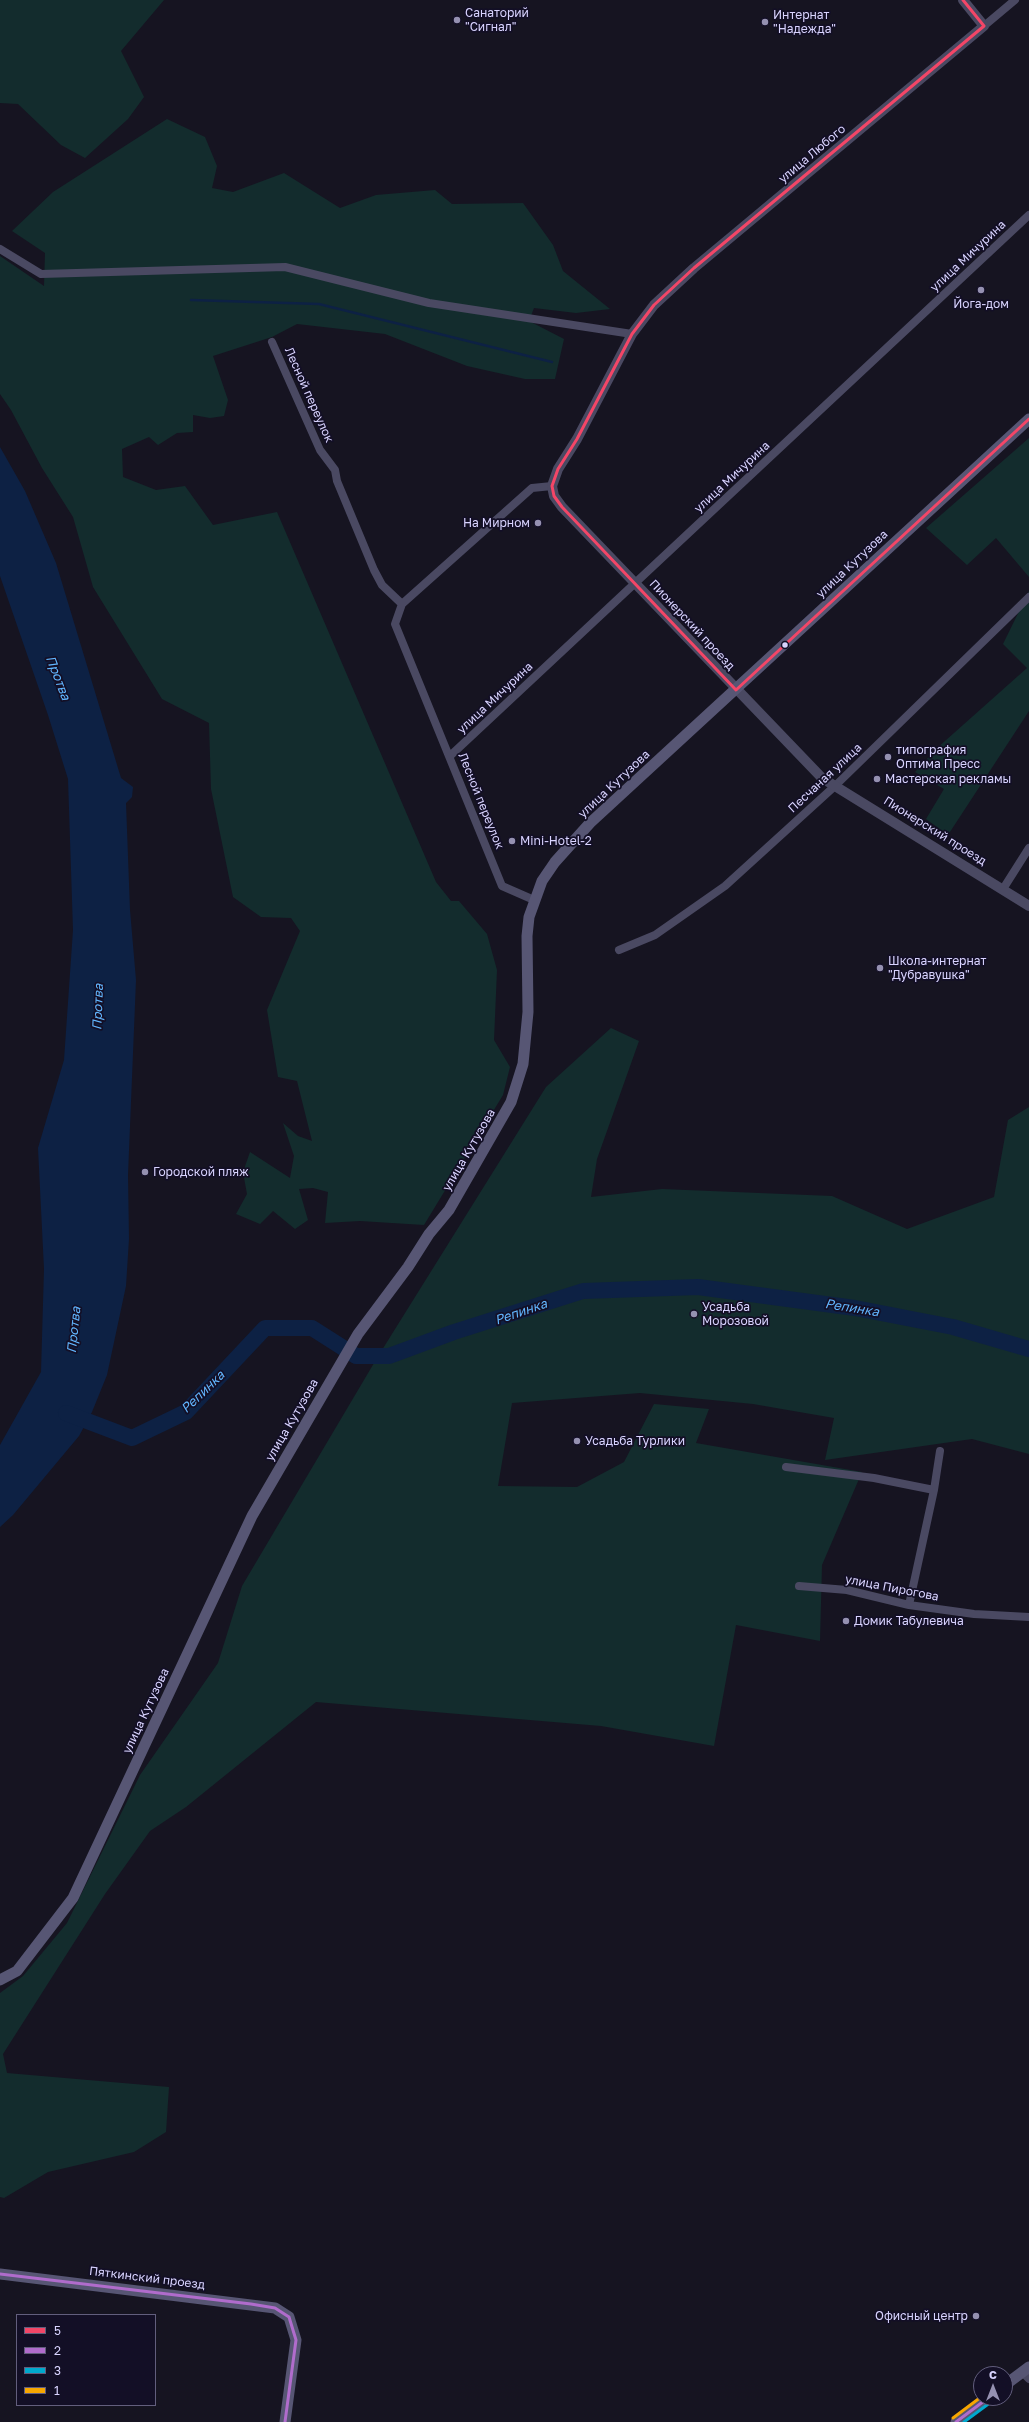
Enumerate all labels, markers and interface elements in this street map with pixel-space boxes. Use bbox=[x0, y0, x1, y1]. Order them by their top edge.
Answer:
place label: Санаторий "Сигнал" bbox=[465, 6, 529, 34]
place label: Интернат "Надежда" bbox=[773, 8, 836, 36]
marker: Санаторий "Сигнал" bbox=[452, 15, 462, 25]
marker: Интернат "Надежда" bbox=[760, 17, 770, 27]
street label: улица Любого bbox=[776, 122, 848, 186]
street label: улица Мичурина bbox=[927, 217, 1009, 295]
marker: Йога-дом bbox=[976, 285, 986, 295]
place label: Йога-дом bbox=[953, 297, 1009, 311]
street label: Лесной переулок bbox=[282, 345, 336, 445]
street label: улица Мичурина bbox=[691, 438, 773, 516]
place label: На Мирном bbox=[463, 516, 530, 530]
marker: На Мирном bbox=[533, 518, 543, 528]
street label: улица Кутузова bbox=[813, 527, 891, 601]
street label: Пионерский проезд bbox=[646, 577, 738, 673]
unlabelled marker bbox=[780, 640, 790, 650]
water label: Протва bbox=[42, 654, 74, 702]
street label: улица Мичурина bbox=[454, 659, 536, 737]
street label: Песчаная улица bbox=[785, 740, 865, 816]
place label: типография Оптима Пресс bbox=[896, 743, 980, 771]
street label: улица Кутузова bbox=[575, 747, 653, 821]
street label: Лесной переулок bbox=[455, 751, 507, 851]
marker: типография Оптима Пресс bbox=[883, 752, 893, 762]
place label: Мастерская рекламы bbox=[885, 772, 1011, 786]
marker: Мастерская рекламы bbox=[872, 774, 882, 784]
street label: Пионерский проезд bbox=[881, 793, 989, 869]
place label: Mini-Hotel-2 bbox=[520, 834, 592, 848]
marker: Mini-Hotel-2 bbox=[507, 836, 517, 846]
place label: Школа-интернат "Дубравушка" bbox=[888, 954, 986, 982]
marker: Школа-интернат "Дубравушка" bbox=[875, 963, 885, 973]
water label: Протва bbox=[89, 984, 107, 1030]
street label: улица Кутузова bbox=[440, 1106, 498, 1194]
place label: Городской пляж bbox=[153, 1165, 249, 1179]
marker: Городской пляж bbox=[140, 1167, 150, 1177]
water label: Репинка bbox=[493, 1296, 549, 1328]
water label: Репинка bbox=[824, 1296, 880, 1320]
place label: Усадьба Морозовой bbox=[702, 1300, 769, 1328]
water label: Протва bbox=[64, 1306, 84, 1354]
marker: Усадьба Морозовой bbox=[689, 1309, 699, 1319]
water label: Репинка bbox=[178, 1368, 228, 1416]
street label: улица Кутузова bbox=[263, 1376, 321, 1464]
place label: Усадьба Турлики bbox=[585, 1434, 685, 1448]
marker: Усадьба Турлики bbox=[572, 1436, 582, 1446]
street label: улица Пирогова bbox=[844, 1572, 940, 1604]
place label: Домик Табулевича bbox=[854, 1614, 964, 1628]
marker: Домик Табулевича bbox=[841, 1616, 851, 1626]
street label: улица Кутузова bbox=[120, 1666, 172, 1756]
street label: Пяткинский проезд bbox=[88, 2264, 206, 2292]
place label: Офисный центр bbox=[875, 2309, 968, 2323]
marker: Офисный центр bbox=[971, 2311, 981, 2321]
legend bbox=[16, 2314, 156, 2406]
text: 5 bbox=[54, 2323, 61, 2338]
text: 2 bbox=[54, 2343, 61, 2358]
text: 3 bbox=[54, 2363, 61, 2378]
north arrow bbox=[973, 2366, 1013, 2406]
text: С bbox=[989, 2368, 997, 2381]
text: 1 bbox=[54, 2383, 60, 2398]

